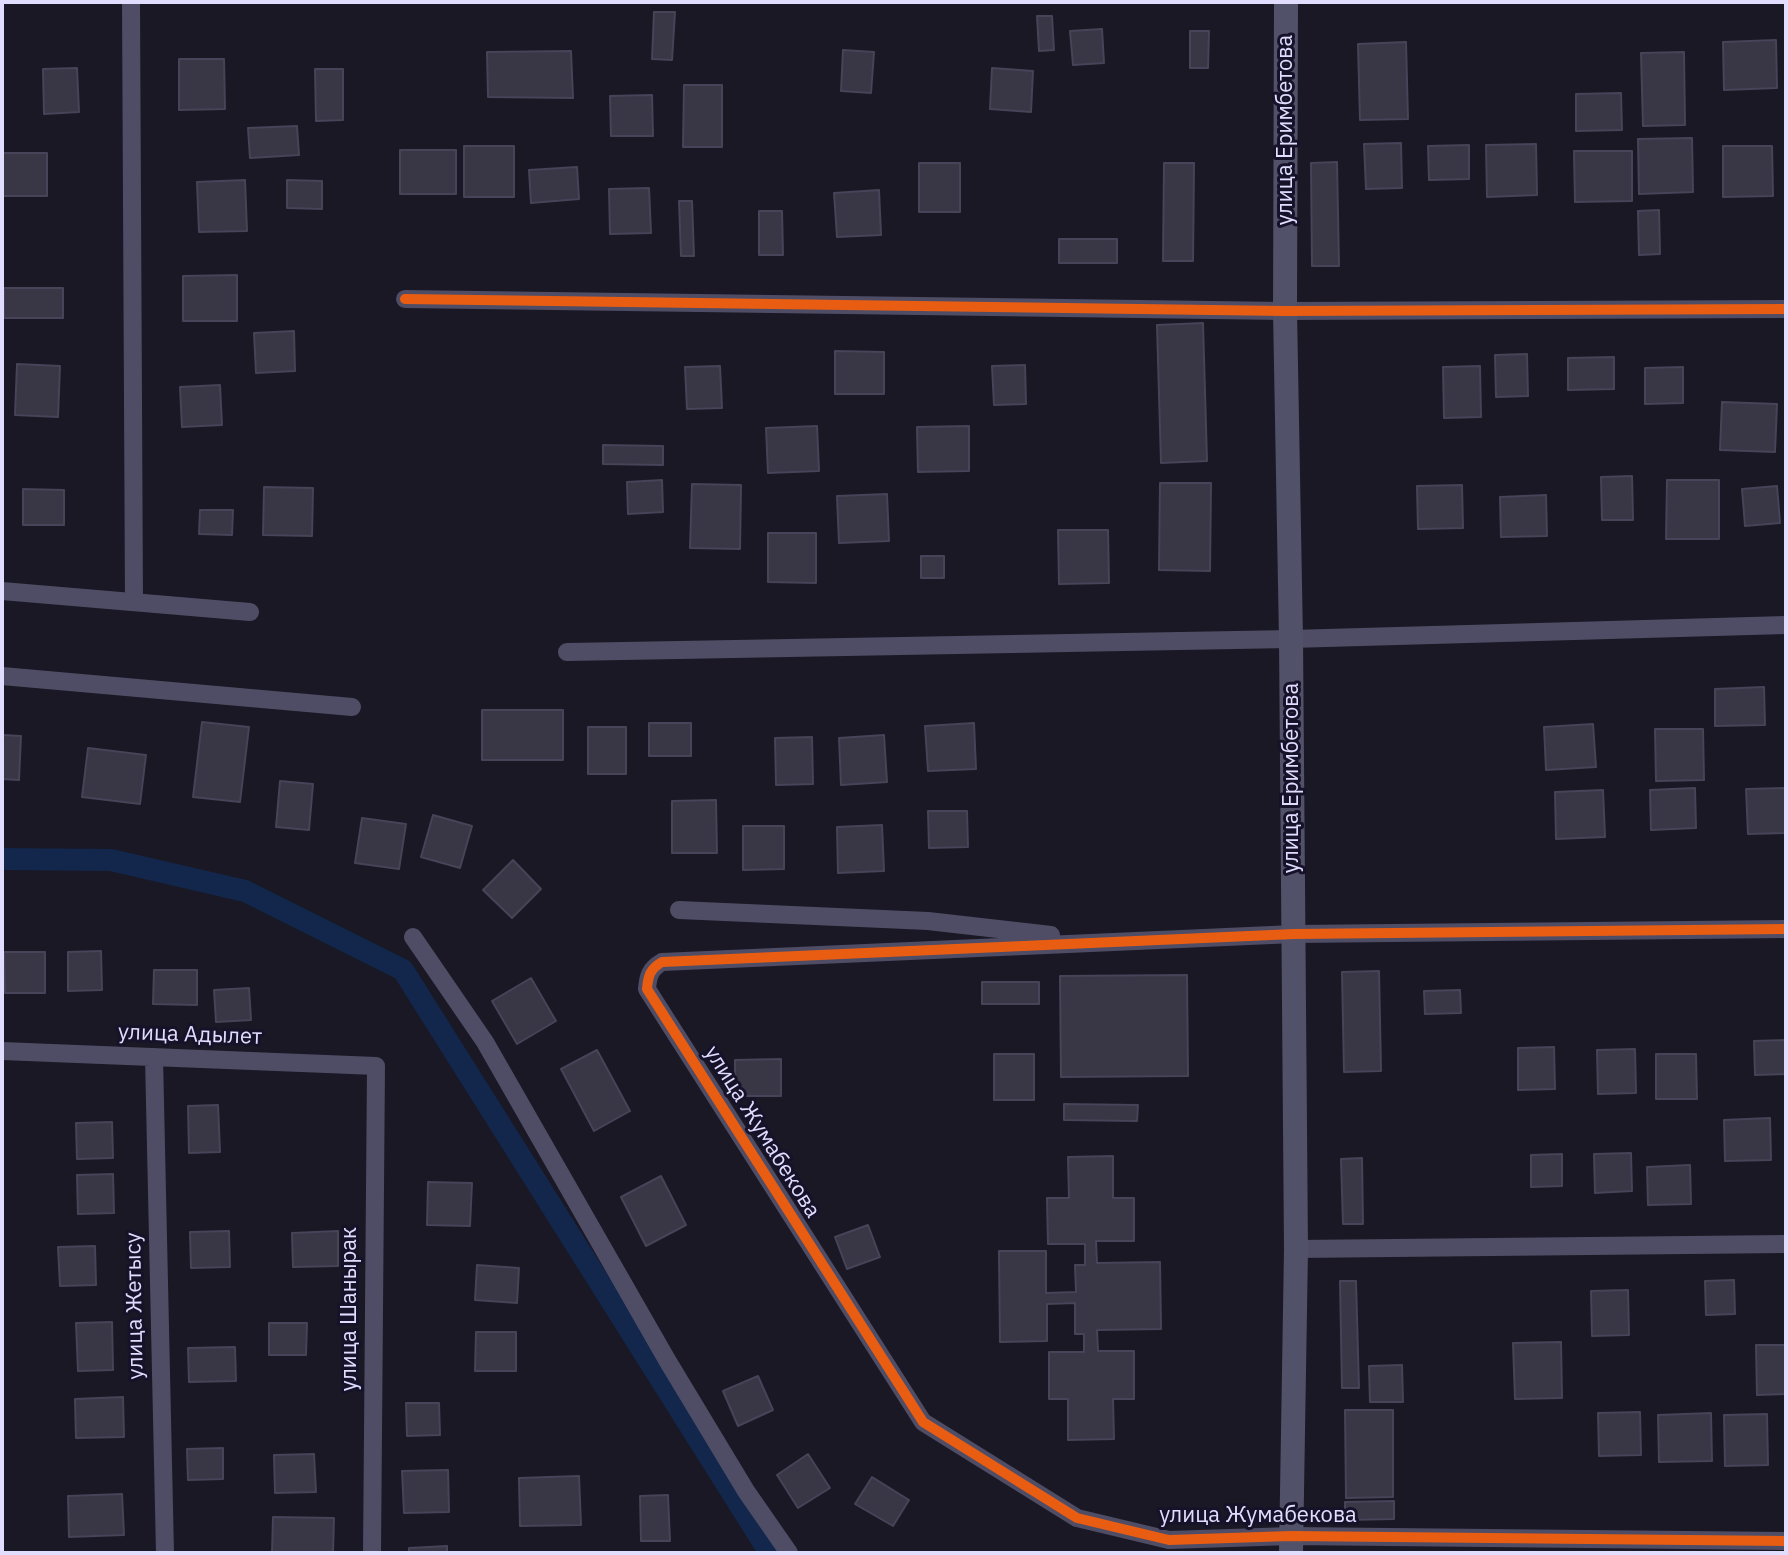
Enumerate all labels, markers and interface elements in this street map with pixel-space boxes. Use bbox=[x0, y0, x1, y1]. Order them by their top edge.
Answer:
street label: улица Еримбетова bbox=[1273, 35, 1299, 225]
street label: улица Еримбетова bbox=[1279, 683, 1305, 873]
street label: улица Адылет bbox=[117, 1019, 263, 1051]
street label: улица Жумабекова bbox=[698, 1041, 826, 1223]
street label: улица Шанырак bbox=[337, 1227, 363, 1391]
street label: улица Жетысу bbox=[121, 1232, 149, 1380]
street label: улица Жумабекова bbox=[1159, 1503, 1357, 1529]

